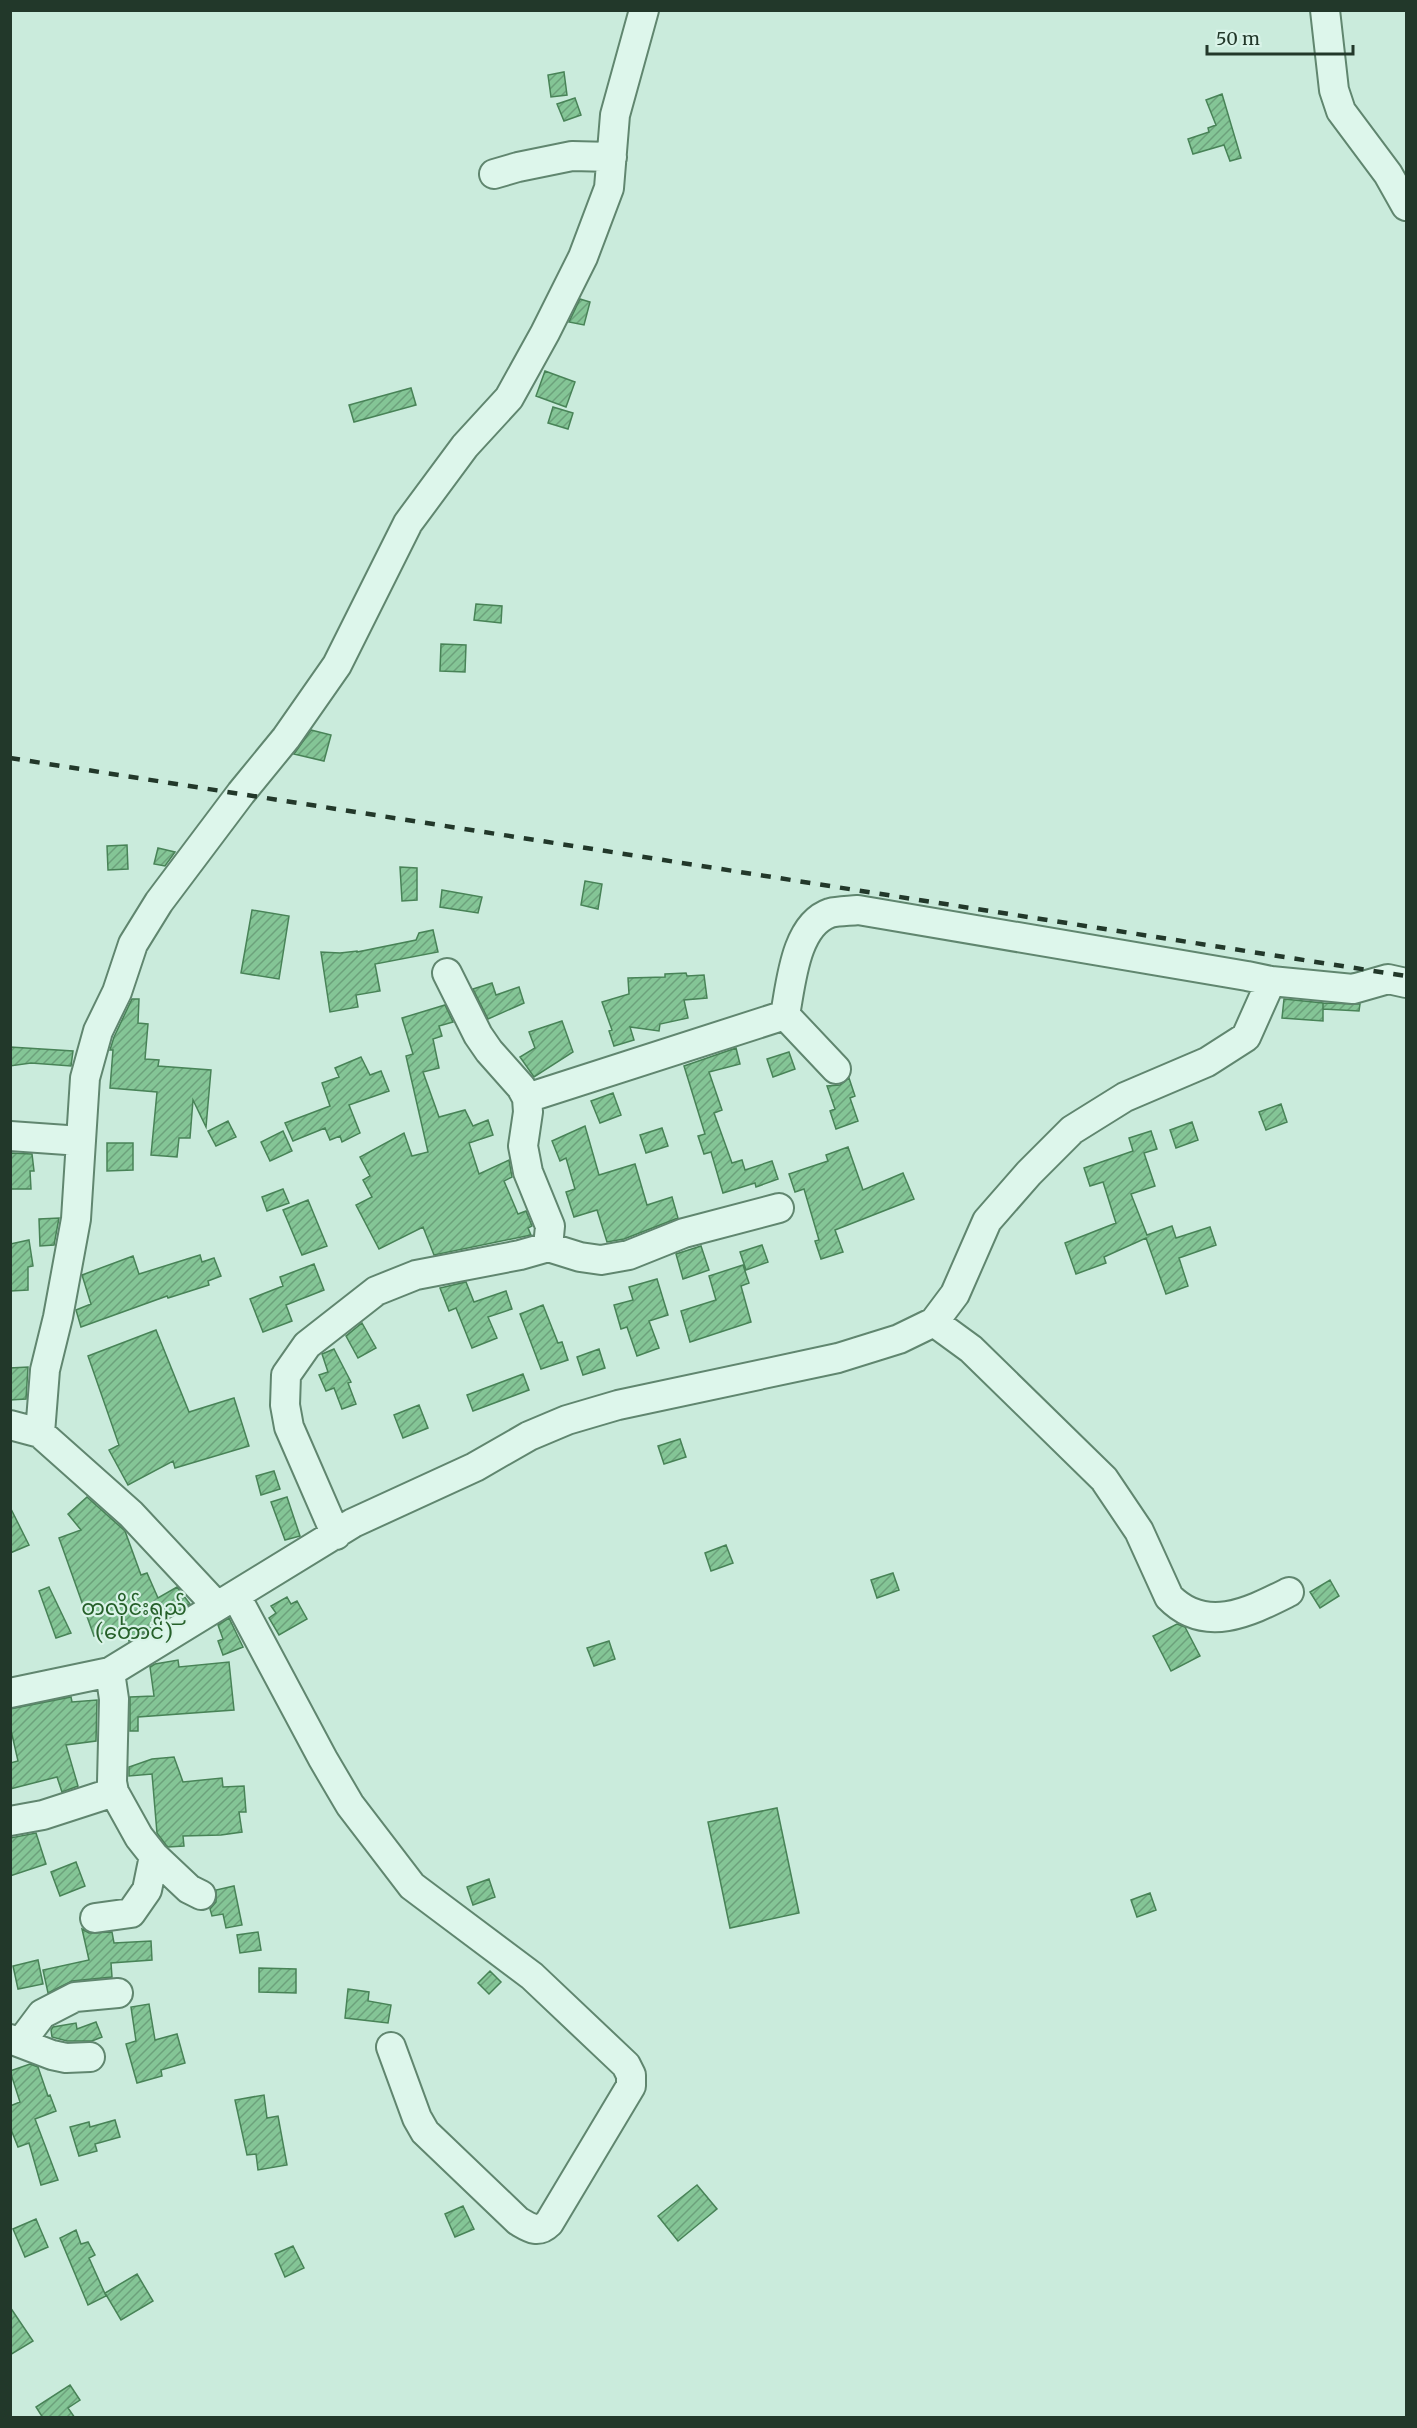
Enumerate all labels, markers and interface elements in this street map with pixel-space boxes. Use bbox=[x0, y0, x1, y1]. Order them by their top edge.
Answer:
scale bar bbox=[1207, 18, 1352, 56]
text: 50 m bbox=[1216, 27, 1260, 50]
district label: တလိုင်းရှည် (တောင်) bbox=[81, 1592, 187, 1645]

